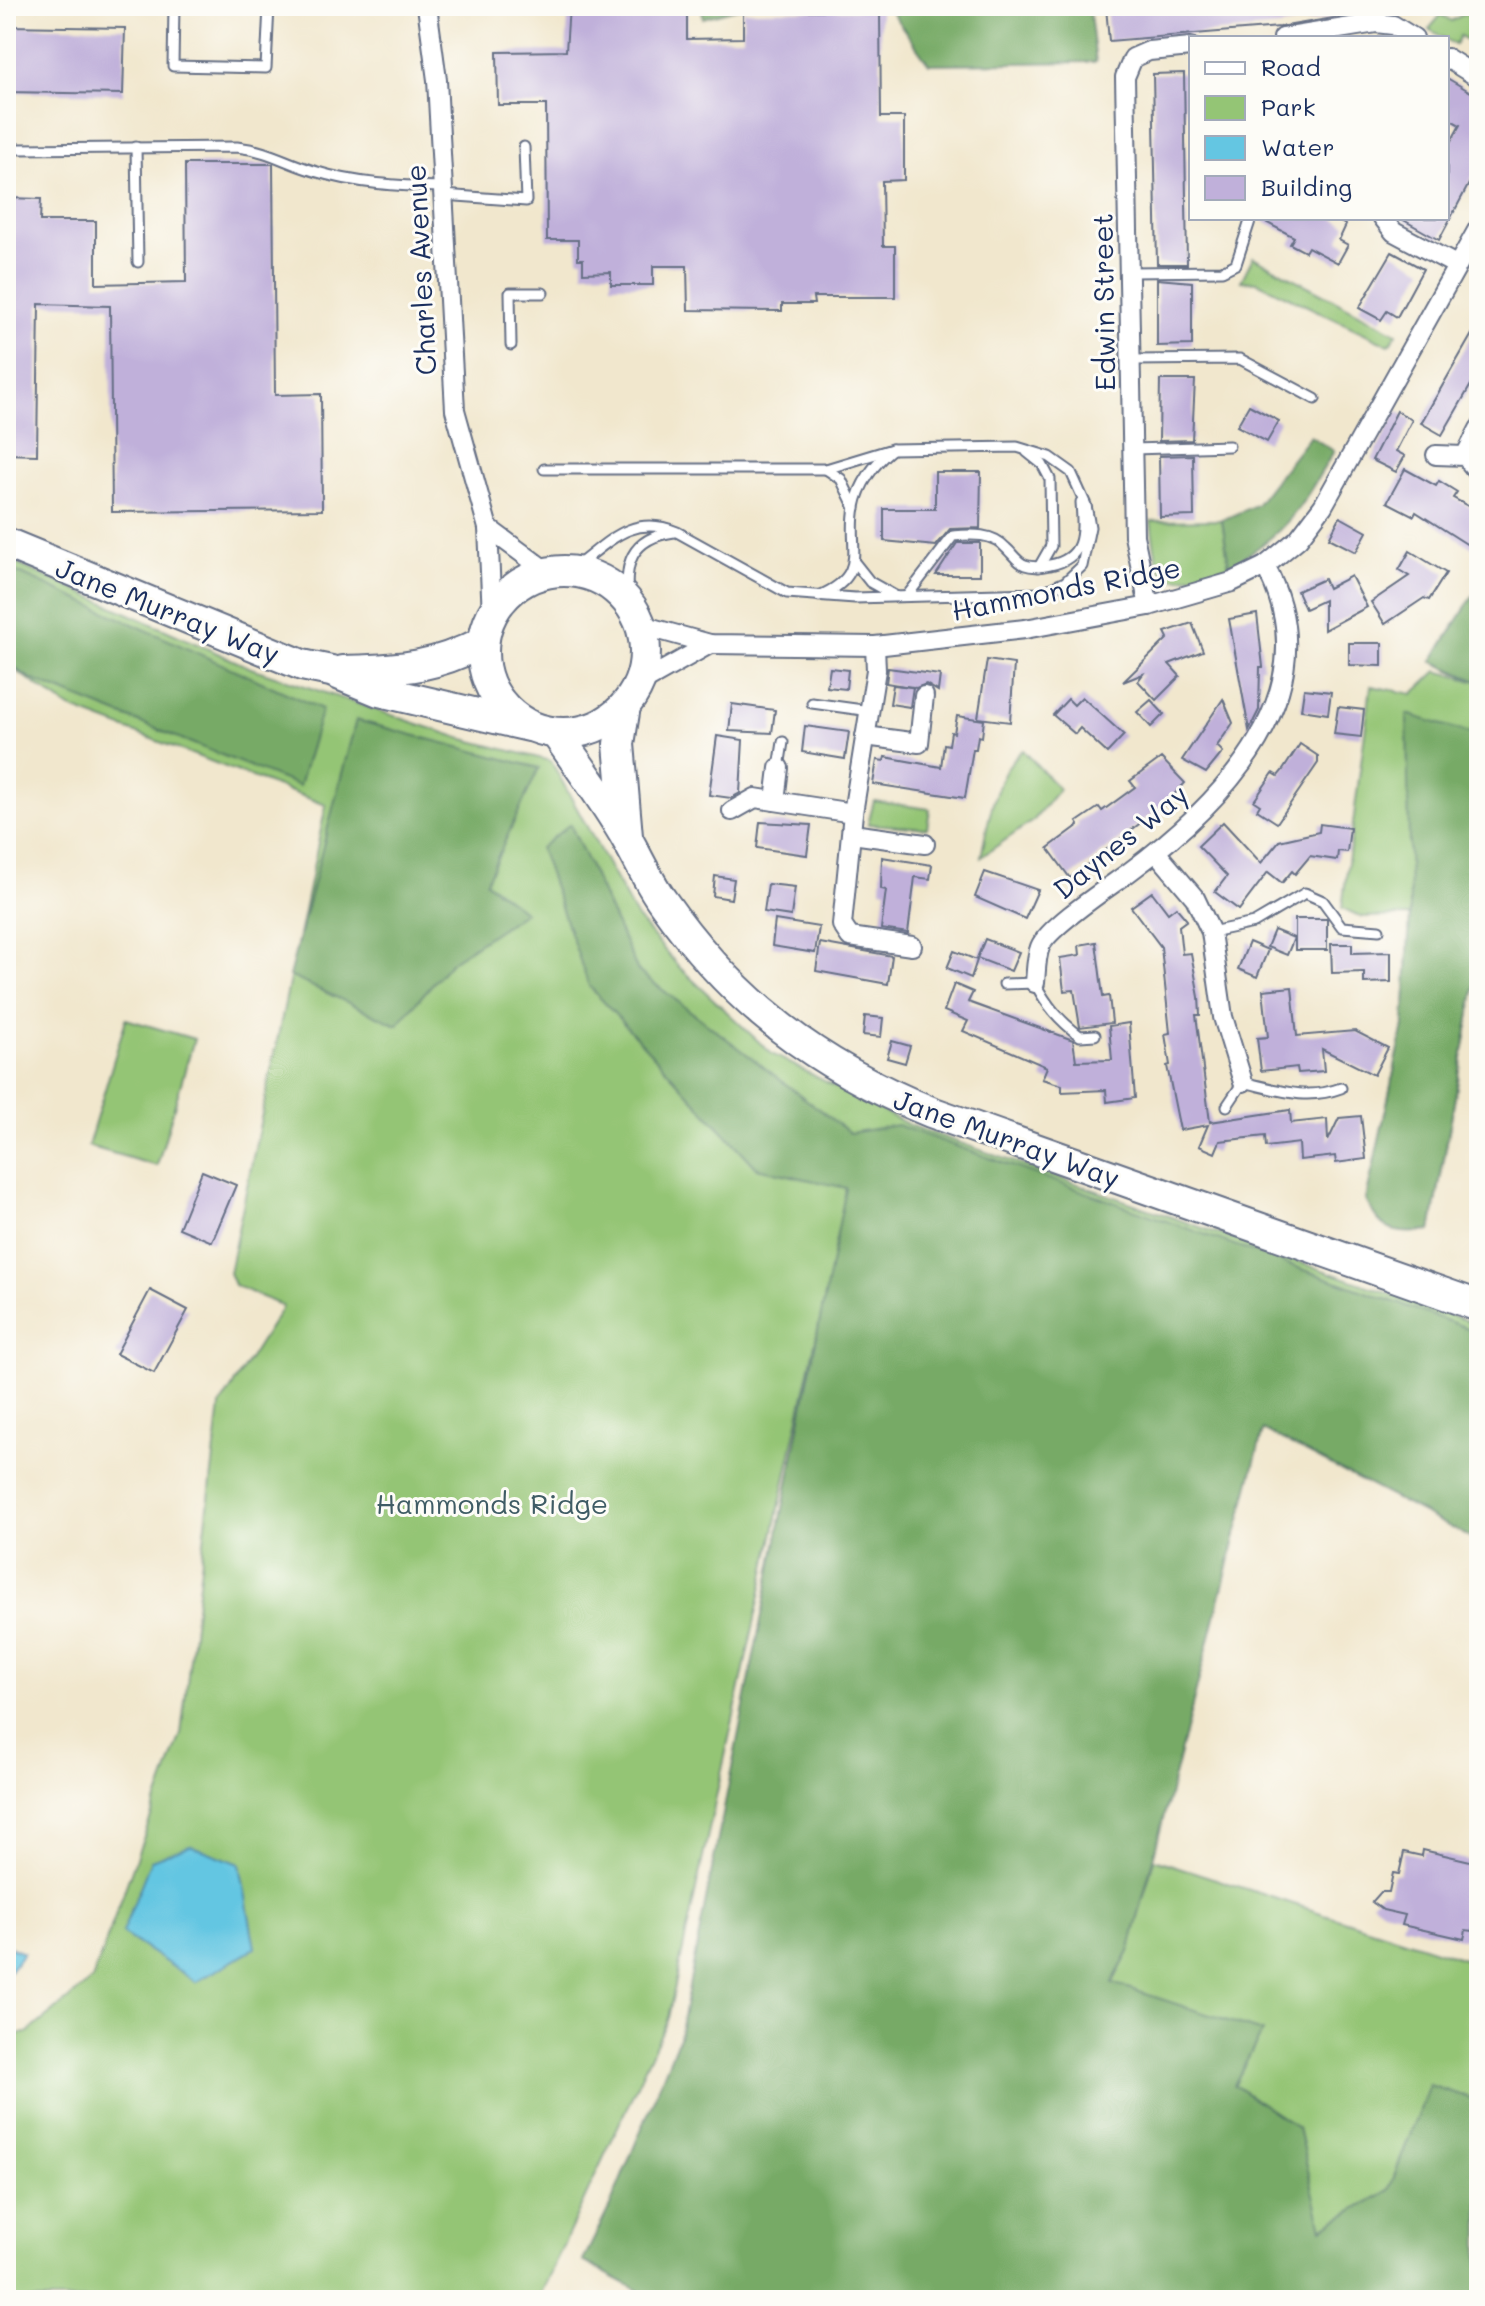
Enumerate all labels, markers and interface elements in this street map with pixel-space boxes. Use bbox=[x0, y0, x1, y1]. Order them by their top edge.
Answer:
legend bbox=[1189, 36, 1449, 220]
text: Road bbox=[1261, 51, 1321, 82]
text: Park bbox=[1261, 91, 1315, 122]
text: Water bbox=[1261, 131, 1335, 162]
street label: Charles Avenue bbox=[397, 164, 443, 376]
text: Building bbox=[1261, 171, 1352, 202]
street label: Edwin Street bbox=[1083, 213, 1123, 391]
street label: Hammonds Ridge bbox=[949, 548, 1183, 628]
street label: Jane Murray Way bbox=[51, 549, 285, 671]
street label: Daynes Way bbox=[1045, 776, 1195, 906]
street label: Jane Murray Way bbox=[889, 1080, 1125, 1196]
park label: Hammonds Ridge bbox=[376, 1485, 608, 1521]

